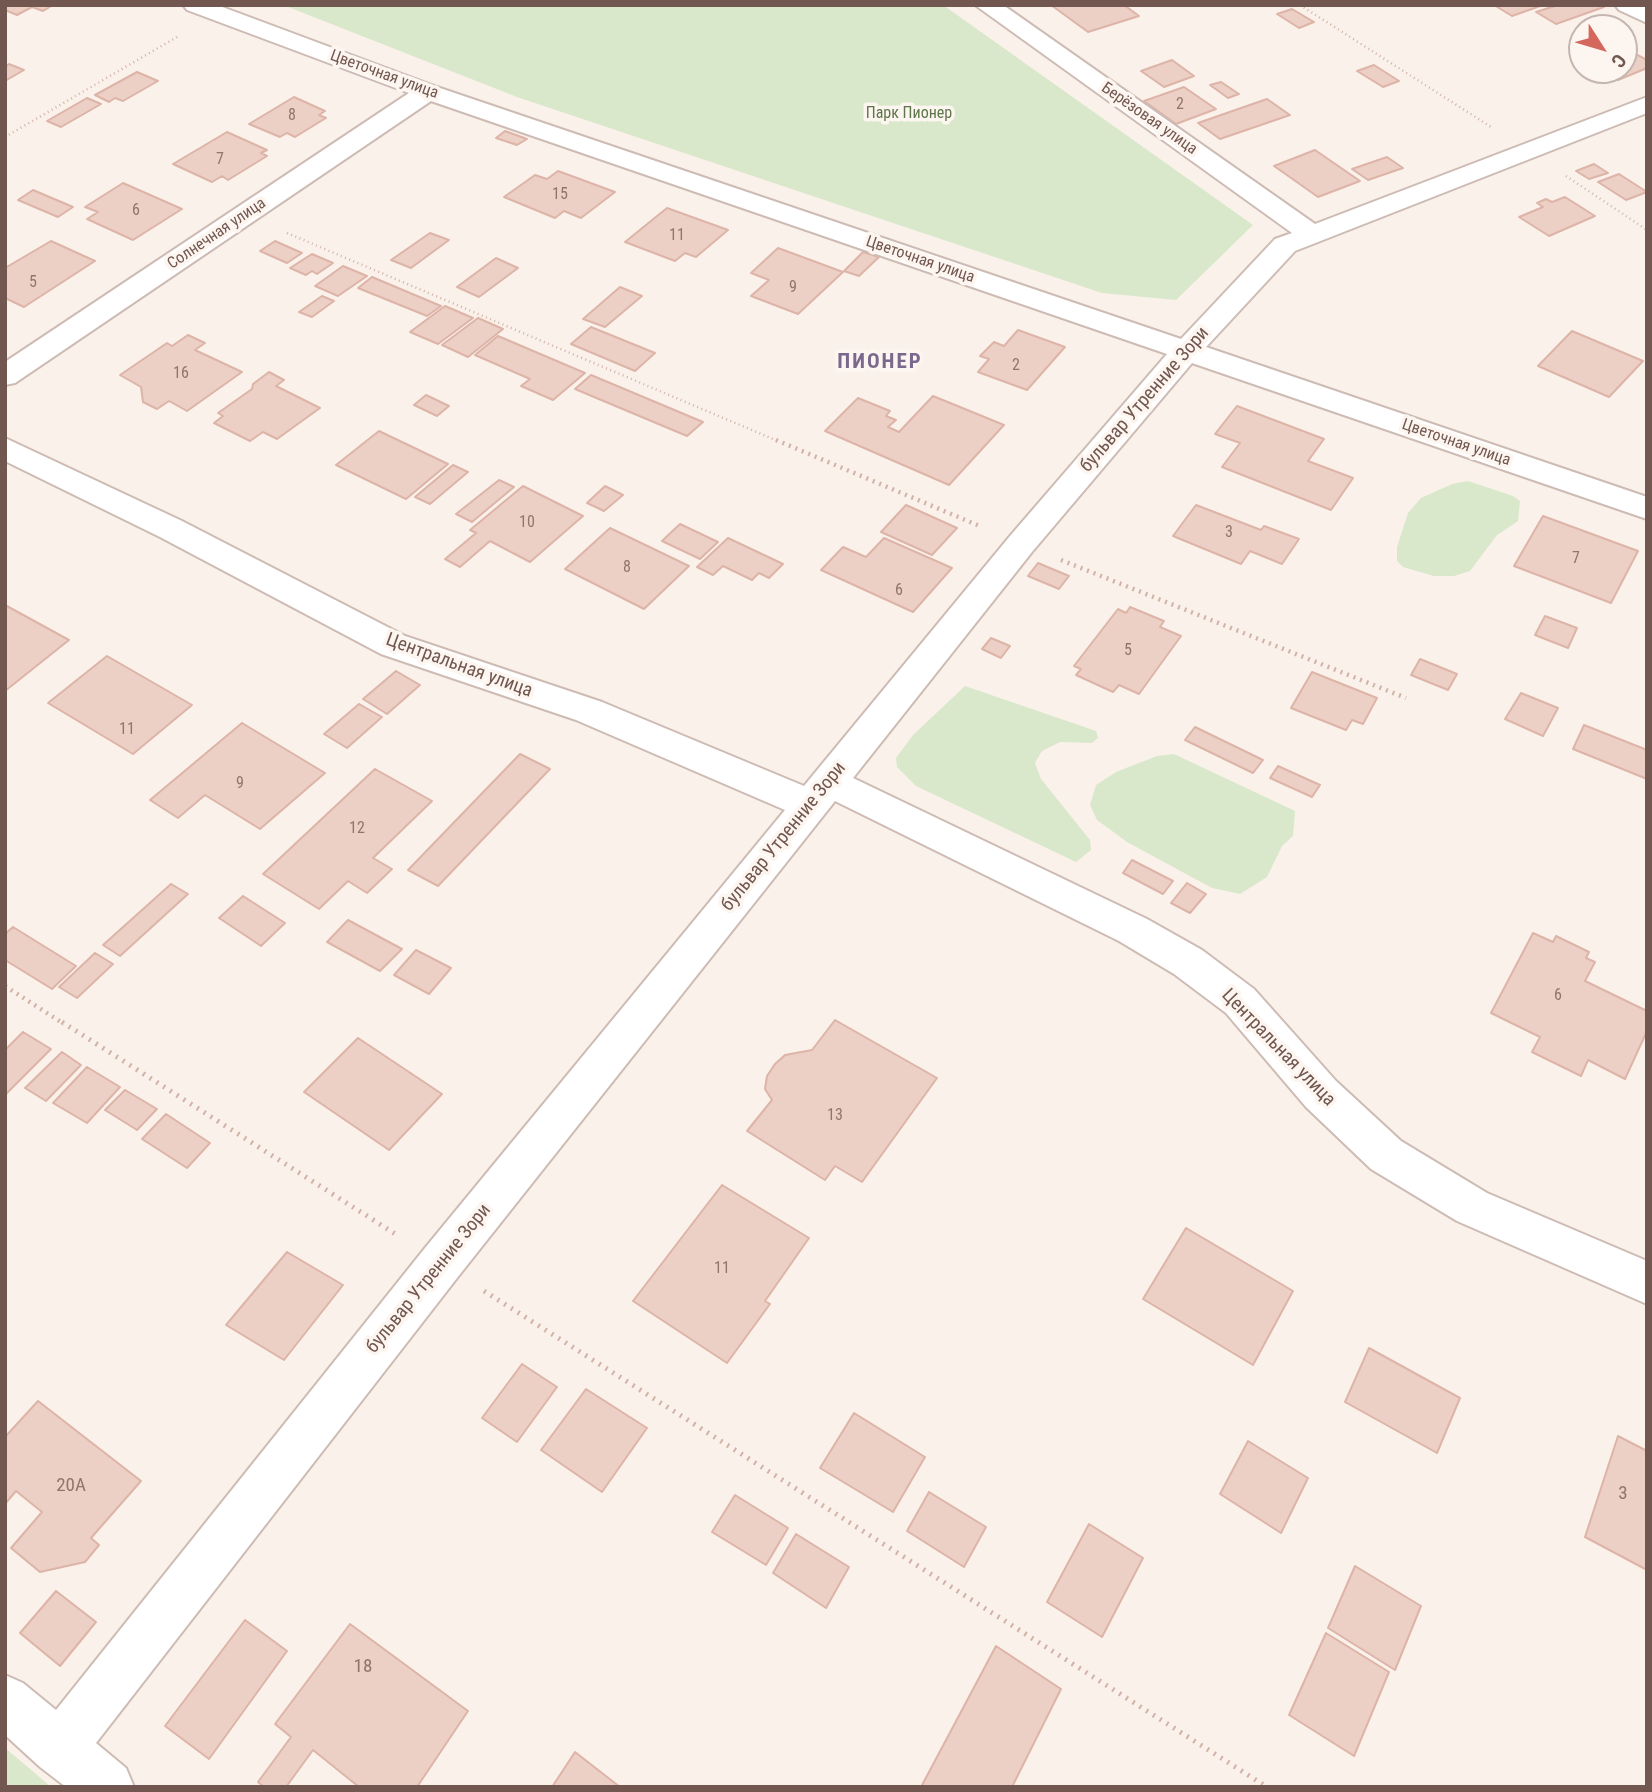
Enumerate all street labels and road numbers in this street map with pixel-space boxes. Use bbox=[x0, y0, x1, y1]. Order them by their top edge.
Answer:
street label: Цветочная улица bbox=[327, 47, 441, 103]
street label: Берёзовая улица bbox=[1097, 79, 1201, 159]
street label: Солнечная улица bbox=[164, 194, 270, 274]
street label: Цветочная улица bbox=[863, 232, 977, 288]
street label: бульвар Утренние Зори bbox=[1076, 323, 1214, 477]
street label: Цветочная улица bbox=[1399, 415, 1513, 471]
street label: Центральная улица bbox=[383, 629, 535, 703]
street label: бульвар Утренние Зори bbox=[717, 758, 851, 916]
street label: Центральная улица bbox=[1216, 985, 1340, 1111]
street label: бульвар Утренние Зори bbox=[362, 1200, 496, 1358]

